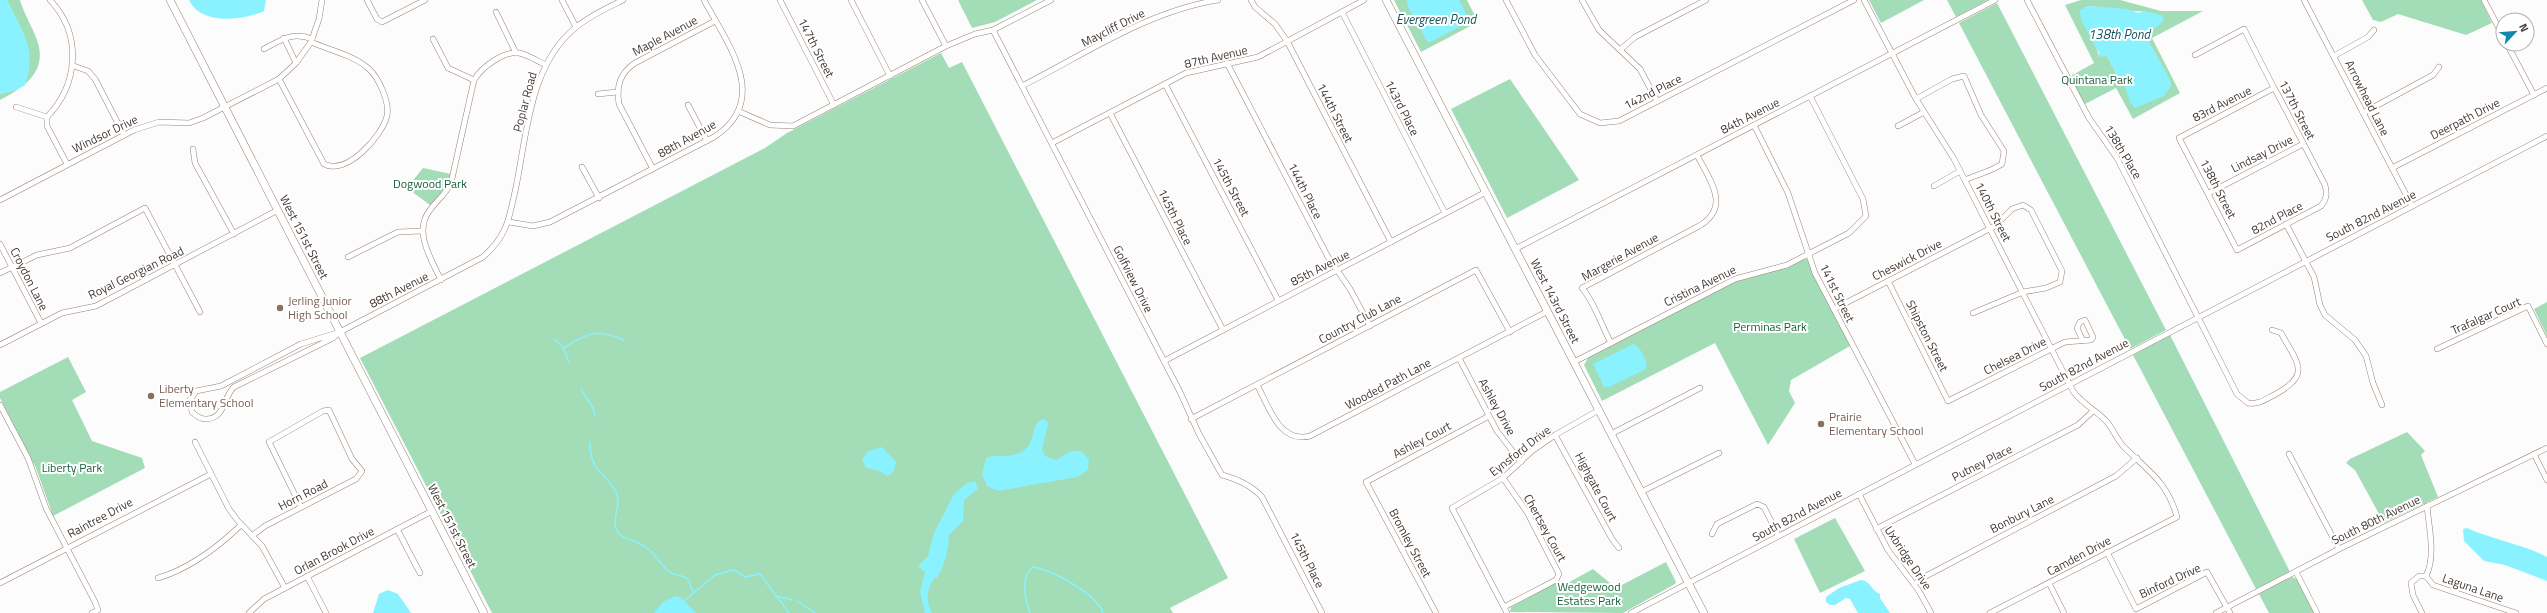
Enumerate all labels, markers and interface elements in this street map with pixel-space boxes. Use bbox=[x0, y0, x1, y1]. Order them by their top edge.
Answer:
street label: Maycliff Drive bbox=[1078, 3, 1148, 52]
water label: Evergreen Pond bbox=[1396, 9, 1478, 29]
street label: Maple Avenue bbox=[629, 10, 701, 61]
north arrow bbox=[2495, 12, 2535, 52]
street label: 147th Street bbox=[793, 15, 840, 81]
text: N bbox=[2515, 21, 2533, 35]
water label: 138th Pond bbox=[2088, 24, 2151, 44]
street label: 87th Avenue bbox=[1182, 40, 1249, 73]
street label: Arrowhead Lane bbox=[2340, 57, 2395, 139]
street label: 142nd Place bbox=[1621, 69, 1685, 114]
street label: Poplar Road bbox=[507, 70, 542, 134]
park label: Quintana Park bbox=[2061, 70, 2133, 89]
street label: 143rd Place bbox=[1380, 77, 1425, 139]
street label: 137th Street bbox=[2274, 77, 2321, 143]
street label: 144th Street bbox=[1312, 80, 1359, 146]
street label: 83rd Avenue bbox=[2189, 81, 2255, 127]
street label: 84th Avenue bbox=[1717, 92, 1783, 139]
street label: Deerpath Drive bbox=[2427, 93, 2503, 144]
street label: Windsor Drive bbox=[69, 109, 141, 158]
street label: 88th Avenue bbox=[654, 115, 719, 162]
street label: 138th Place bbox=[2100, 121, 2147, 183]
street label: Lindsay Drive bbox=[2227, 130, 2296, 177]
street label: 145th Street bbox=[1208, 154, 1255, 220]
street label: 138th Street bbox=[2195, 156, 2242, 222]
street label: 144th Place bbox=[1283, 159, 1328, 222]
park label: Dogwood Park bbox=[393, 174, 467, 193]
street label: 140th Street bbox=[1970, 179, 2017, 245]
street label: 145th Place bbox=[1153, 185, 1198, 248]
street label: South 82nd Avenue bbox=[2322, 185, 2419, 246]
street label: West 151st Street bbox=[275, 191, 334, 283]
street label: 82nd Place bbox=[2248, 196, 2306, 239]
street label: Margerie Avenue bbox=[1578, 228, 1662, 286]
street label: Cheswick Drive bbox=[1869, 234, 1945, 285]
street label: Royal Georgian Road bbox=[85, 241, 187, 304]
street label: Golfview Drive bbox=[1108, 242, 1158, 316]
street label: Croydon Lane bbox=[5, 244, 53, 314]
street label: 85th Avenue bbox=[1287, 244, 1353, 291]
street label: West 143rd Street bbox=[1526, 255, 1585, 347]
street label: Cristina Avenue bbox=[1660, 260, 1739, 311]
street label: 141st Street bbox=[1815, 260, 1860, 326]
street label: 88th Avenue bbox=[366, 266, 432, 313]
street label: Country Club Lane bbox=[1315, 289, 1404, 348]
place label: Jerling Junior High School bbox=[288, 291, 352, 324]
street label: Trafalgar Court bbox=[2448, 291, 2524, 339]
street label: Shipston Street bbox=[1901, 297, 1954, 376]
marker: Jerling Junior High School bbox=[275, 303, 285, 313]
park label: Perminas Park bbox=[1733, 317, 1807, 336]
street label: Chelsea Drive bbox=[1980, 332, 2050, 380]
street label: South 82nd Avenue bbox=[2036, 333, 2132, 396]
street label: Wooded Path Lane bbox=[1341, 353, 1434, 414]
street label: Ashley Drive bbox=[1474, 375, 1521, 439]
place label: Liberty Elementary School bbox=[159, 379, 253, 412]
marker: Liberty Elementary School bbox=[146, 391, 156, 401]
place label: Prairie Elementary School bbox=[1829, 407, 1923, 440]
street label: Ashley Court bbox=[1389, 416, 1455, 463]
marker: Prairie Elementary School bbox=[1816, 419, 1826, 429]
street label: Eynsford Drive bbox=[1485, 420, 1555, 481]
street label: Putney Place bbox=[1948, 439, 2015, 486]
street label: Highgate Court bbox=[1570, 449, 1623, 525]
park label: Liberty Park bbox=[42, 458, 103, 477]
street label: Horn Road bbox=[275, 474, 331, 515]
street label: West 151st Street bbox=[423, 480, 482, 572]
street label: South 82nd Avenue bbox=[1749, 483, 1845, 546]
street label: Bonbury Lane bbox=[1986, 489, 2057, 538]
street label: Chertsey Court bbox=[1519, 490, 1572, 566]
street label: South 80th Avenue bbox=[2328, 490, 2423, 549]
street label: Raintree Drive bbox=[64, 492, 136, 543]
street label: Bromley Street bbox=[1384, 505, 1437, 581]
street label: Orlan Brook Drive bbox=[290, 521, 377, 580]
street label: Uxbridge Drive bbox=[1880, 522, 1937, 594]
street label: 145th Place bbox=[1285, 528, 1330, 591]
street label: Camden Drive bbox=[2043, 531, 2114, 580]
street label: Binford Drive bbox=[2136, 558, 2204, 603]
street label: Laguna Lane bbox=[2440, 568, 2506, 607]
park label: Wedgewood Estates Park bbox=[1557, 577, 1621, 610]

